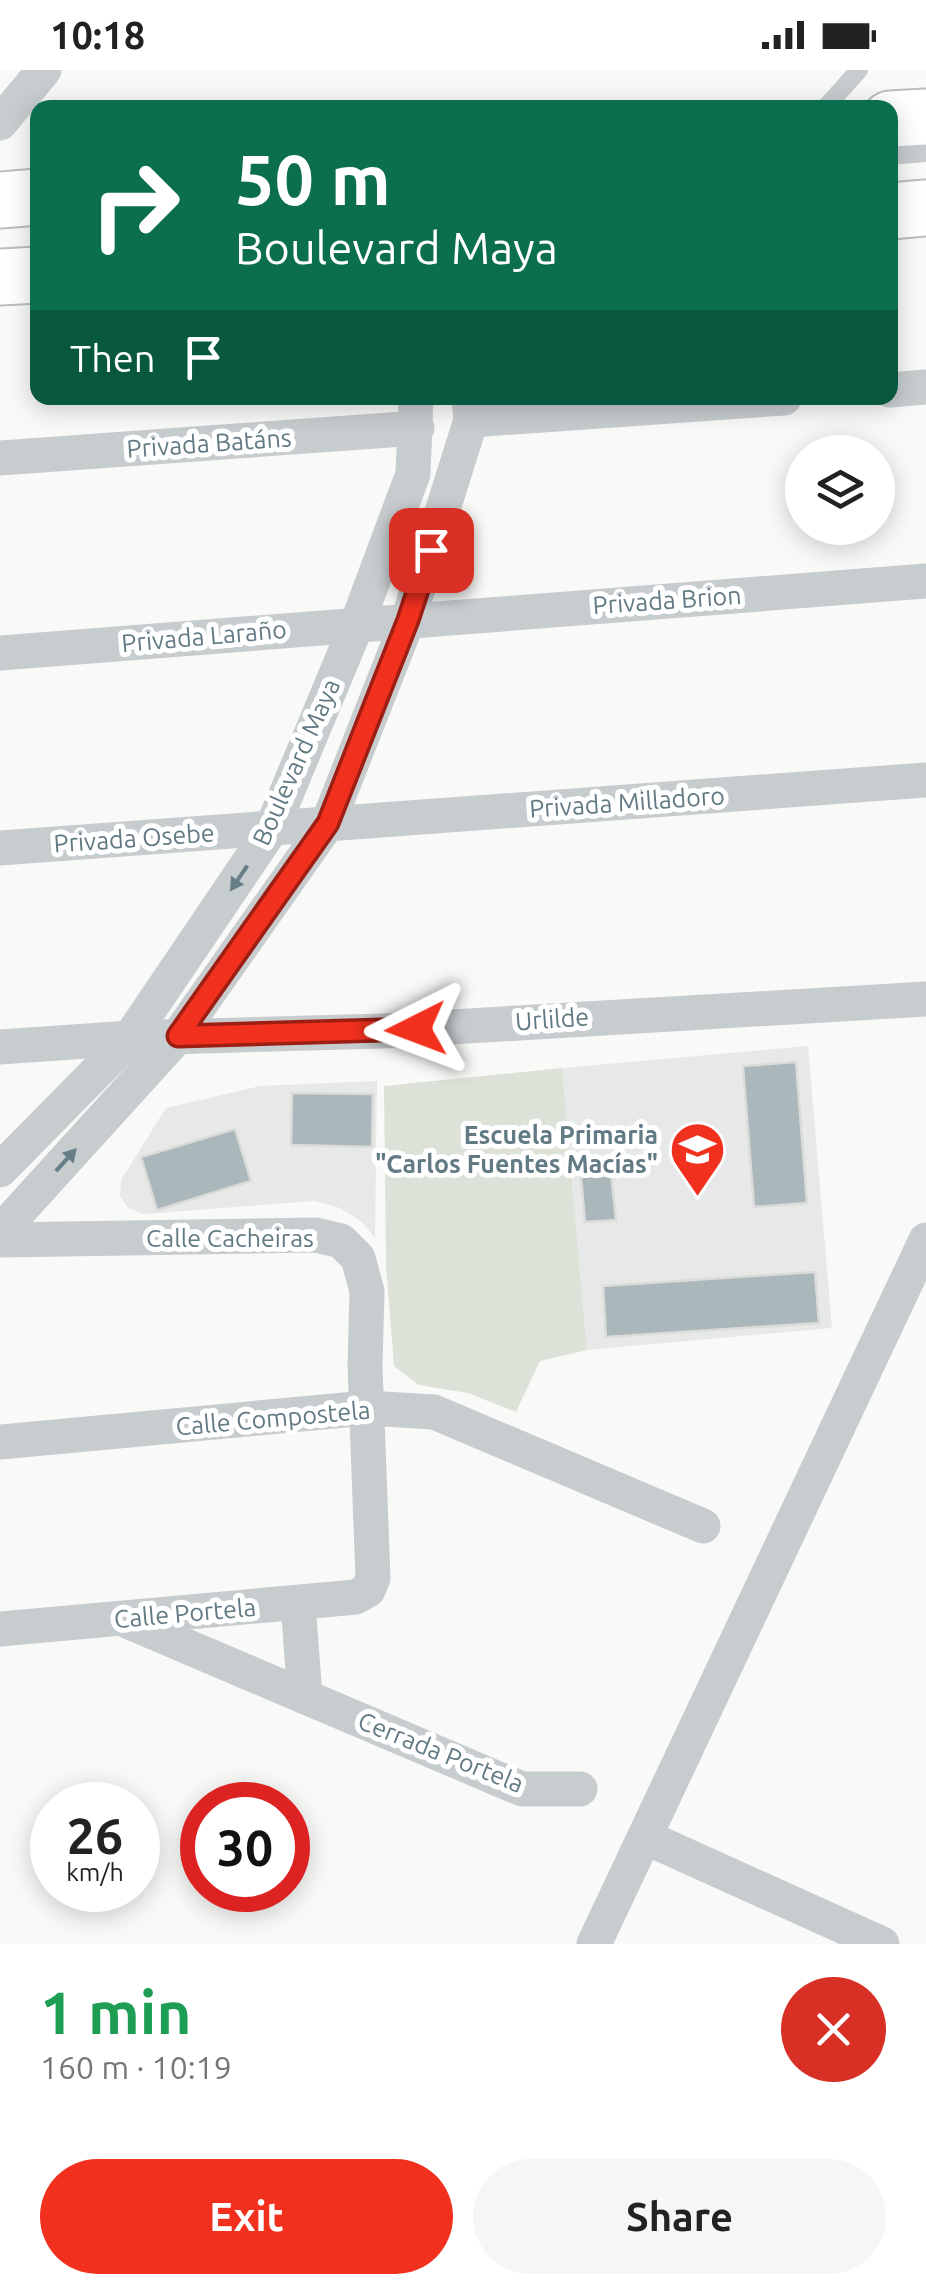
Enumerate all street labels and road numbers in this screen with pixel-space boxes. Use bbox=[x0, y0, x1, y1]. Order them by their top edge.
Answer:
street label: Privada Batáns bbox=[126, 423, 292, 463]
street label: Privada Brion bbox=[592, 581, 742, 619]
street label: Privada Laraño bbox=[120, 615, 288, 657]
street label: Boulevard Maya bbox=[247, 674, 345, 850]
street label: Privada Milladoro bbox=[528, 781, 726, 823]
street label: Privada Osebe bbox=[53, 818, 215, 858]
street label: Urlilde bbox=[514, 1002, 590, 1036]
street label: Calle Cacheiras bbox=[146, 1224, 314, 1252]
street label: Calle Compostela bbox=[174, 1396, 372, 1440]
street label: Calle Portela bbox=[113, 1593, 257, 1633]
street label: Cerrada Portela bbox=[354, 1706, 528, 1798]

